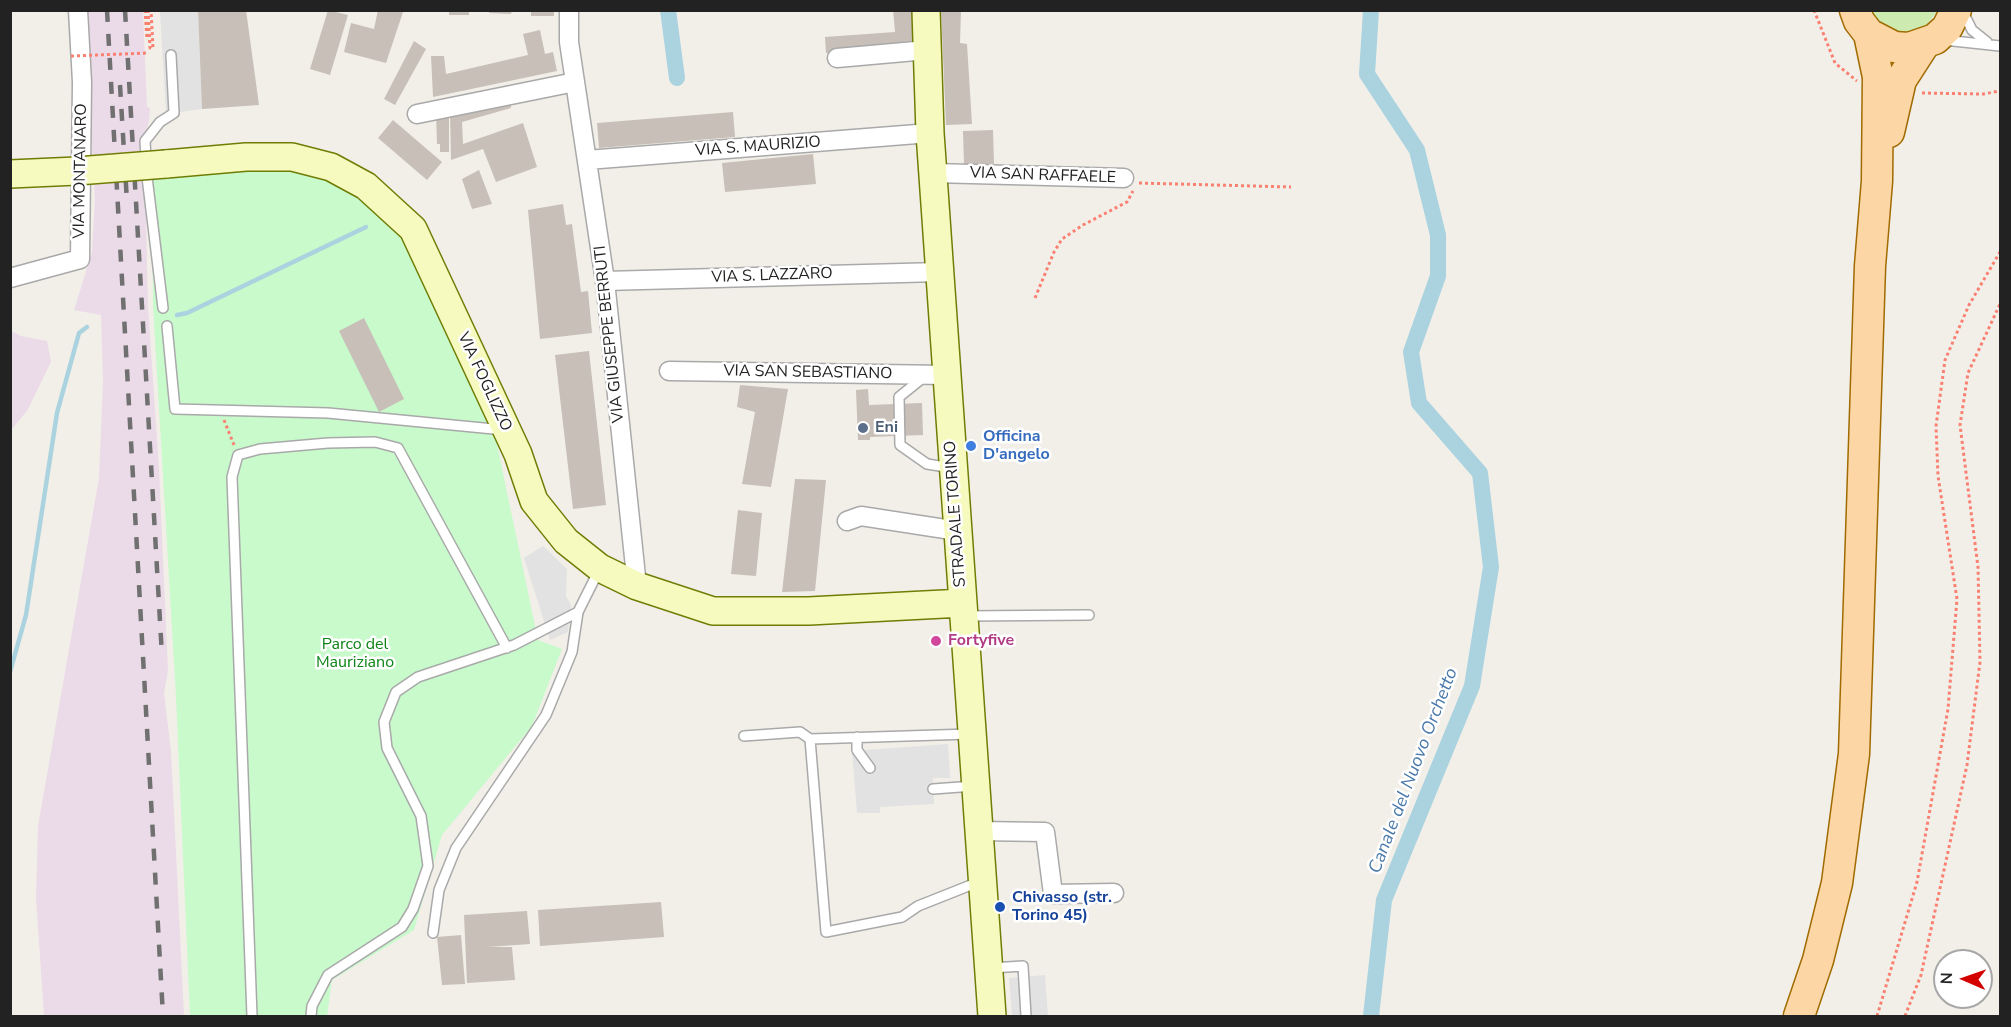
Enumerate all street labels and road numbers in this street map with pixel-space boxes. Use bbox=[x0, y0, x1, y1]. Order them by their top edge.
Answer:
street label: VIA MONTANARO bbox=[70, 103, 92, 239]
street label: VIA S. MAURIZIO bbox=[695, 133, 821, 161]
street label: VIA SAN RAFFAELE bbox=[970, 164, 1116, 188]
street label: VIA GIUSEPPE BERRUTI bbox=[591, 244, 629, 424]
street label: VIA S. LAZZARO bbox=[711, 264, 833, 288]
street label: VIA FOGLIZZO bbox=[453, 329, 515, 435]
street label: VIA SAN SEBASTIANO bbox=[723, 362, 893, 384]
street label: STRADALE TORINO bbox=[941, 440, 971, 588]

